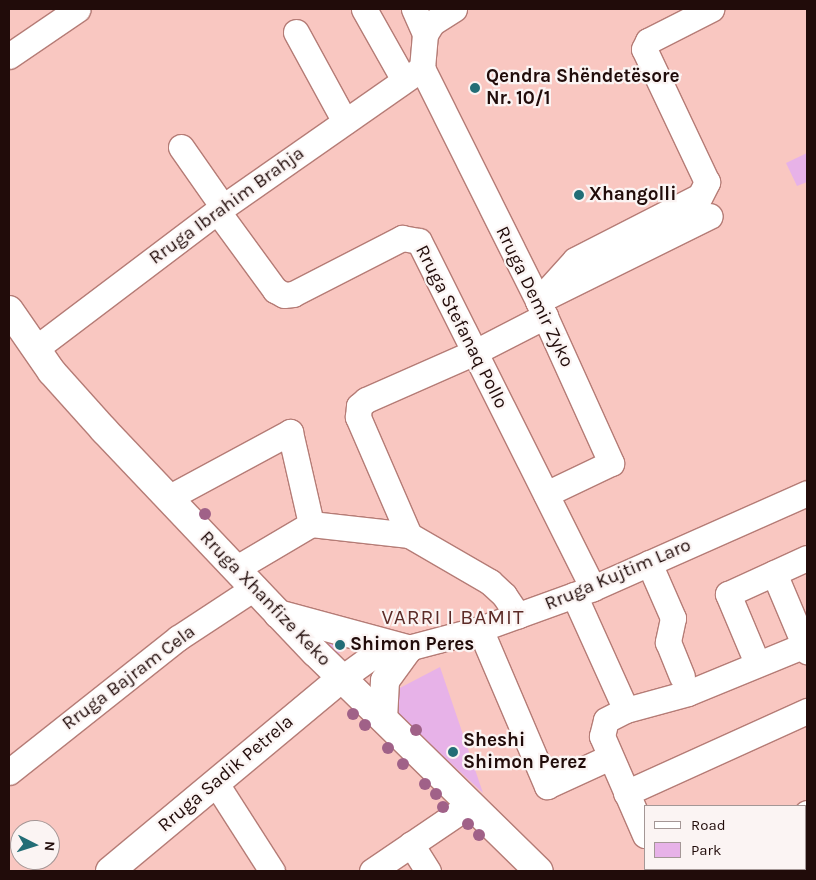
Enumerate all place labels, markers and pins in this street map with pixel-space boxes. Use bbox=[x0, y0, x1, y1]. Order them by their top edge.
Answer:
place label: Qendra Shëndetësore Nr. 10/1 bbox=[486, 66, 679, 110]
marker: Qendra Shëndetësore Nr. 10/1 bbox=[468, 81, 482, 95]
place label: Xhangolli bbox=[589, 184, 676, 206]
marker: Xhangolli bbox=[573, 189, 585, 201]
place label: Shimon Peres bbox=[350, 634, 474, 656]
marker: Shimon Peres bbox=[334, 639, 346, 651]
place label: Sheshi Shimon Perez bbox=[463, 730, 587, 774]
marker: Sheshi Shimon Perez bbox=[447, 746, 459, 758]

